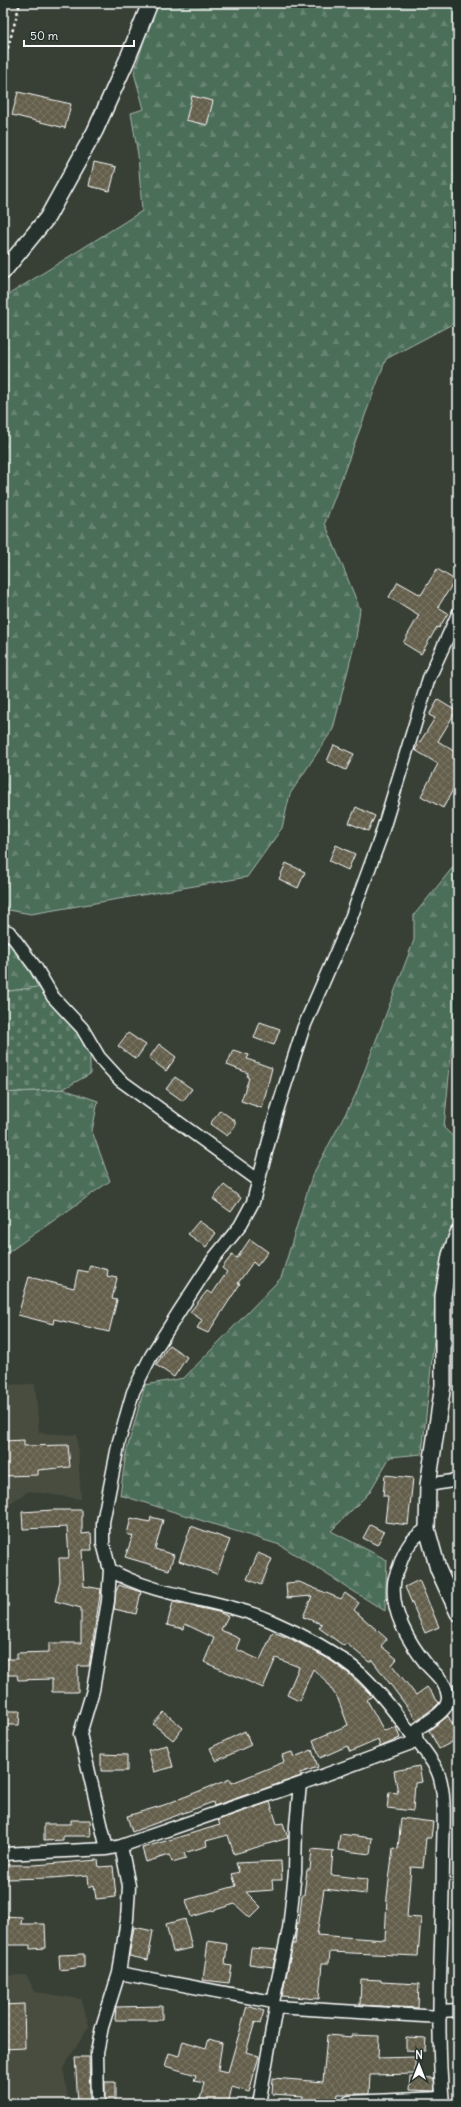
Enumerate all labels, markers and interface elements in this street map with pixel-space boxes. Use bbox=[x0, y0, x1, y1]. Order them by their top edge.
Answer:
scale bar bbox=[24, 22, 134, 48]
text: 50 m bbox=[30, 28, 59, 43]
north arrow bbox=[399, 2045, 439, 2085]
text: N bbox=[415, 2048, 423, 2062]

